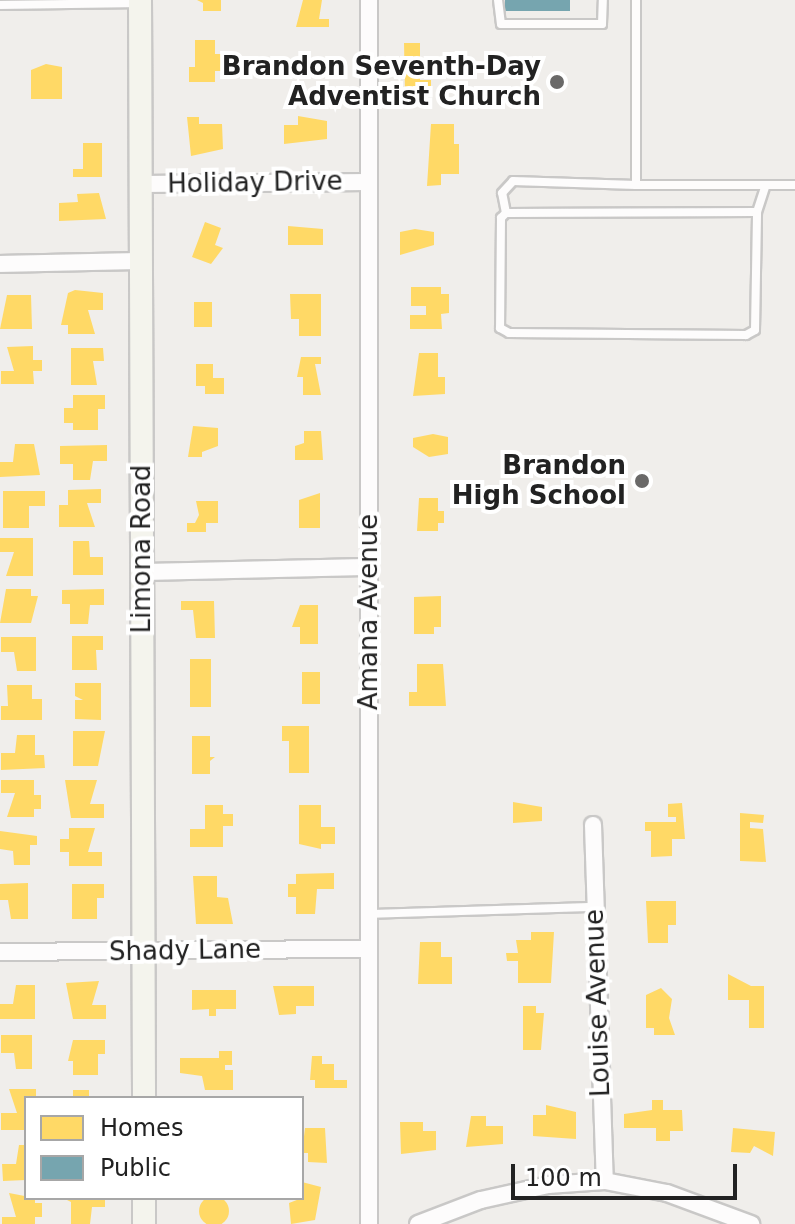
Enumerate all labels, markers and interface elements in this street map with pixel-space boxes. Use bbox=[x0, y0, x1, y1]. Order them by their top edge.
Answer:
place label: Brandon Seventh-Day Adventist Church bbox=[222, 51, 541, 112]
marker: Brandon Seventh-Day Adventist Church bbox=[548, 73, 566, 91]
street label: Holiday Drive bbox=[167, 166, 343, 200]
place label: Brandon High School bbox=[452, 450, 626, 512]
street label: Limona Road bbox=[126, 465, 158, 633]
marker: Brandon High School bbox=[633, 472, 651, 490]
street label: Amana Avenue bbox=[353, 514, 385, 710]
street label: Louise Avenue bbox=[579, 908, 617, 1098]
street label: Shady Lane bbox=[109, 934, 261, 968]
legend bbox=[24, 1096, 304, 1200]
text: Homes bbox=[100, 1114, 183, 1142]
scale bar bbox=[515, 1148, 741, 1198]
text: Public bbox=[100, 1154, 171, 1182]
text: 100 m bbox=[525, 1164, 602, 1192]

